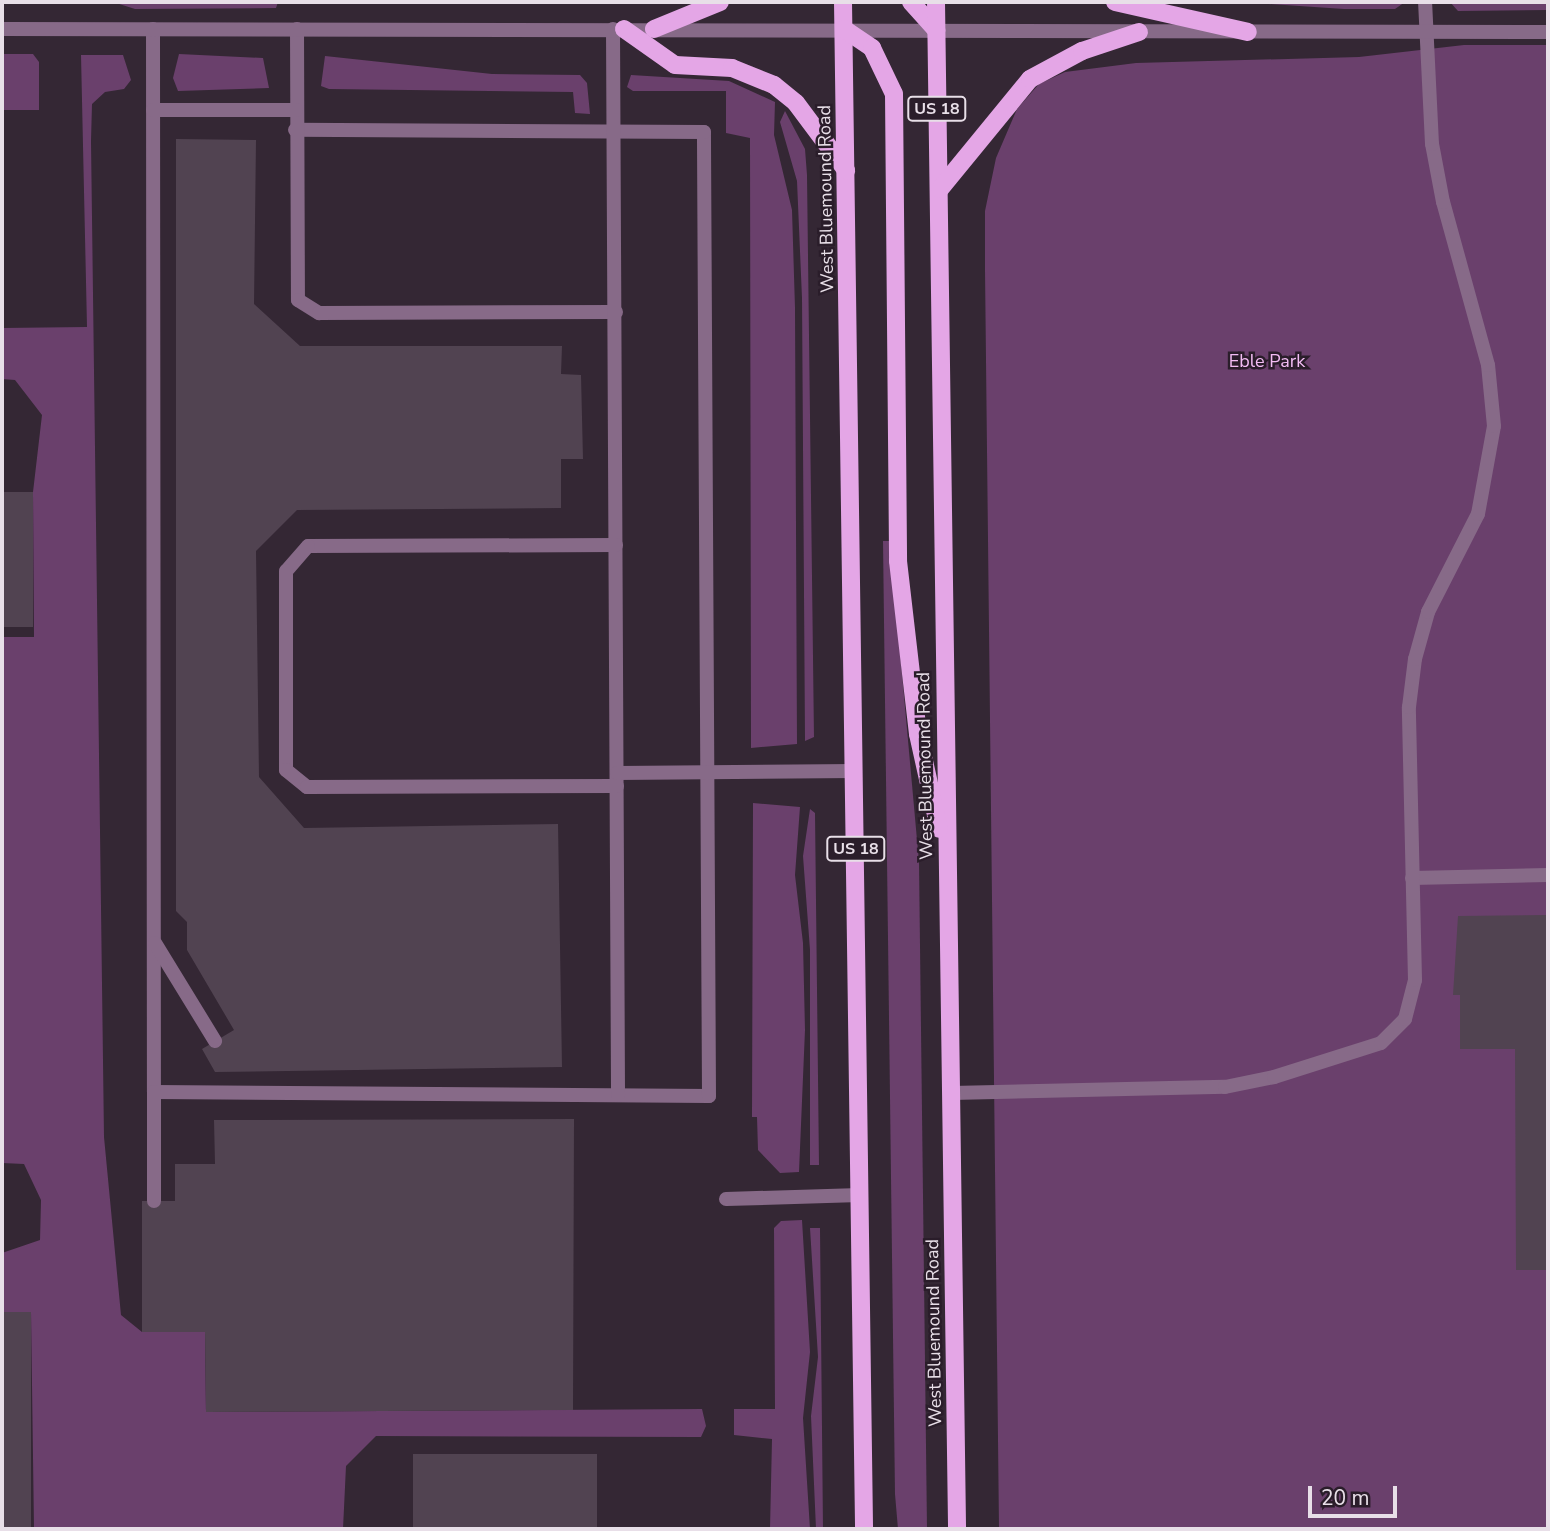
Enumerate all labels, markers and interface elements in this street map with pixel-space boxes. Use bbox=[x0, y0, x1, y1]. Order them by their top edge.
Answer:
road number: US 18 bbox=[907, 96, 967, 122]
street label: West Bluemound Road bbox=[814, 105, 838, 293]
park label: Eble Park bbox=[1229, 350, 1305, 372]
street label: West Bluemound Road bbox=[913, 672, 937, 860]
road number: US 18 bbox=[826, 836, 886, 862]
street label: West Bluemound Road bbox=[922, 1239, 946, 1427]
scale bar bbox=[1312, 1472, 1401, 1516]
text: 20 m bbox=[1321, 1484, 1370, 1512]

